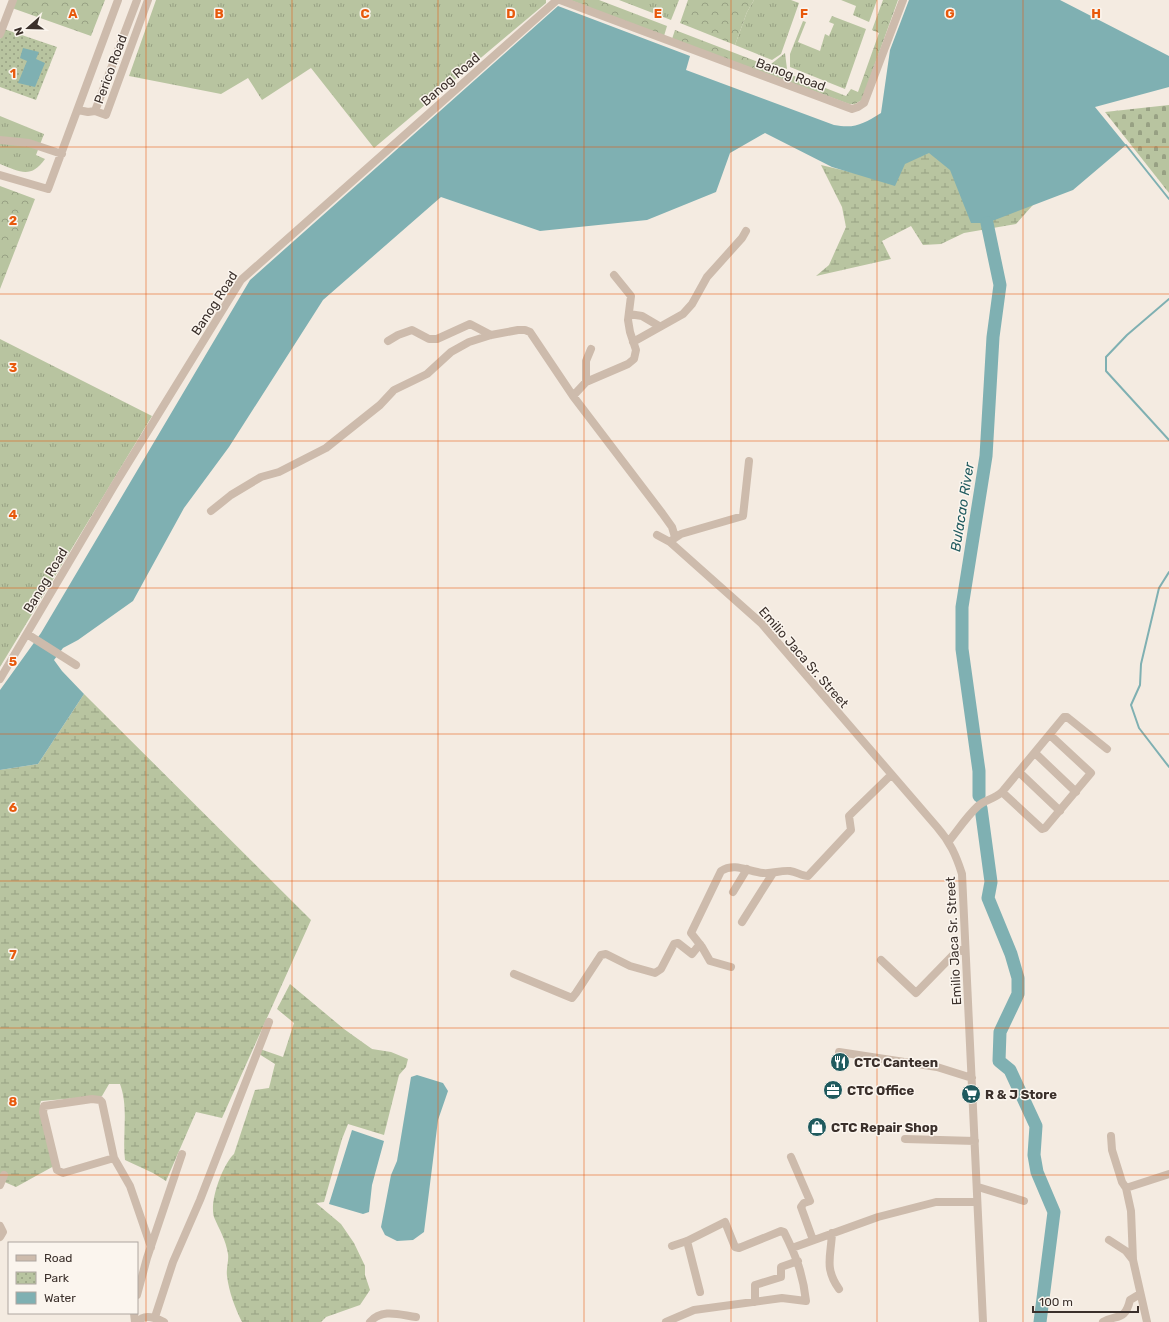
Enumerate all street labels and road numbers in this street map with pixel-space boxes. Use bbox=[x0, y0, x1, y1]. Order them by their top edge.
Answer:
street label: Perico Road bbox=[91, 33, 130, 106]
street label: Banog Road bbox=[418, 50, 483, 110]
street label: Banog Road bbox=[754, 55, 828, 95]
street label: Banog Road bbox=[188, 269, 241, 339]
street label: Banog Road bbox=[20, 545, 72, 616]
street label: Emilio Jaca Sr. Street bbox=[756, 604, 852, 711]
street label: Emilio Jaca Sr. Street bbox=[943, 876, 964, 1006]

